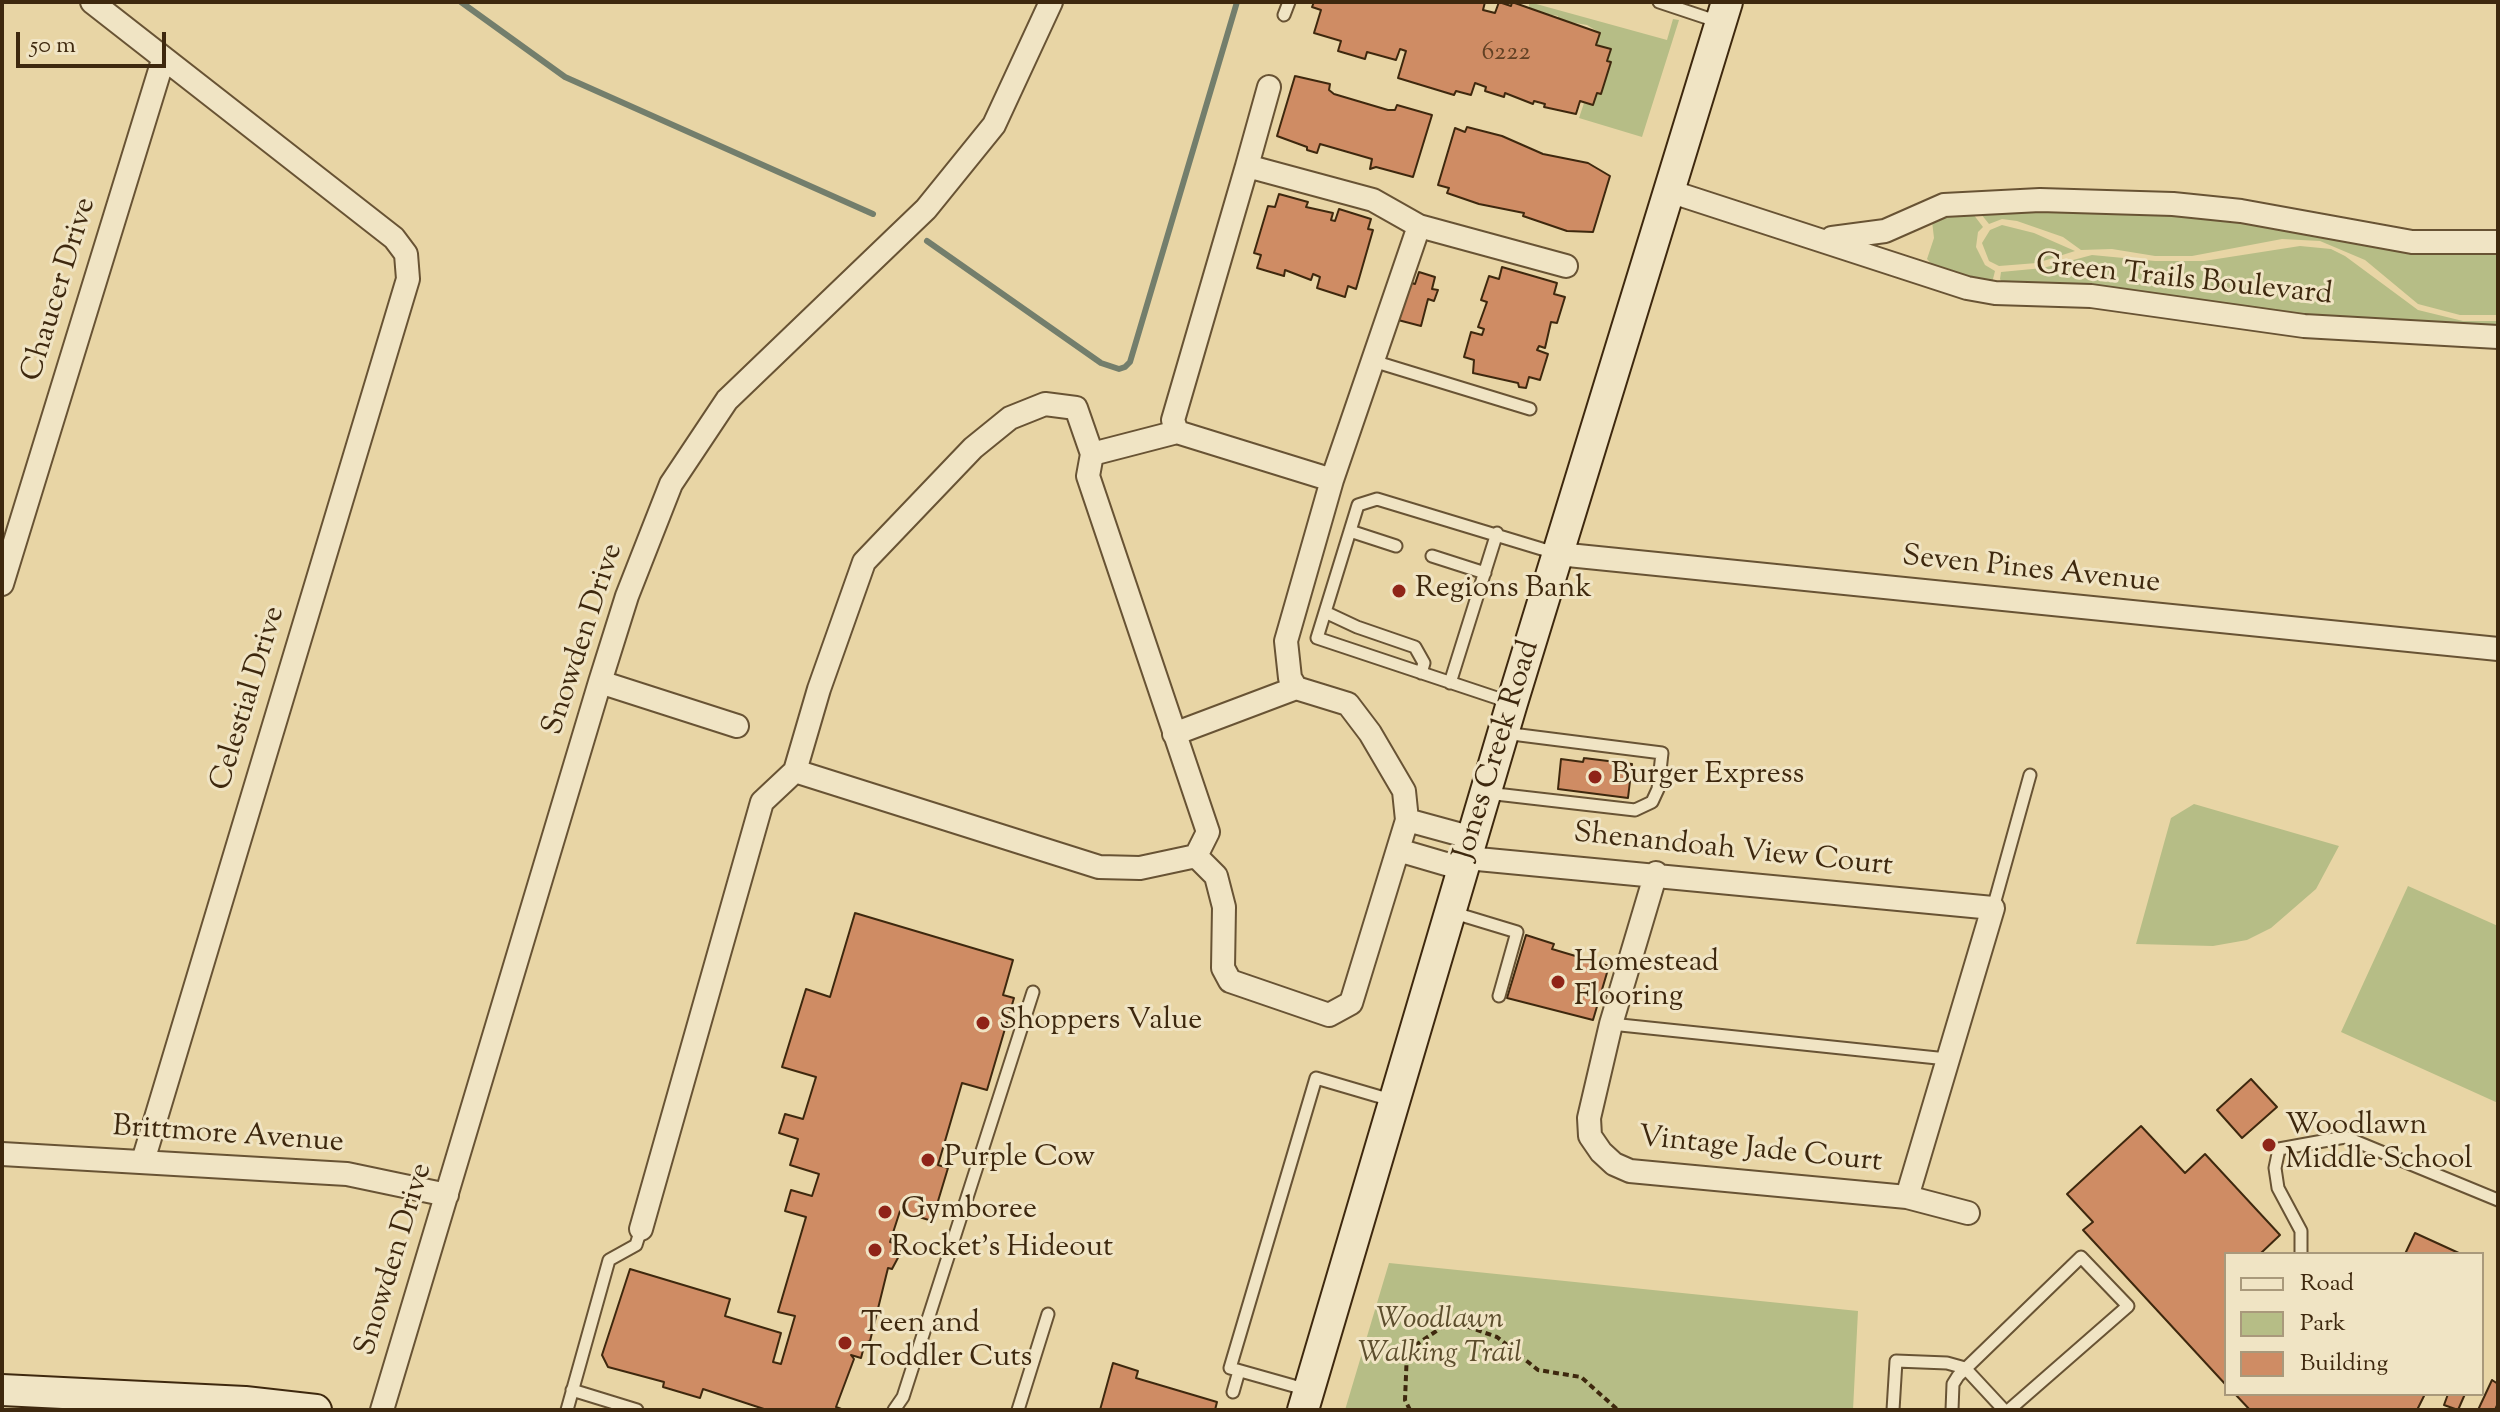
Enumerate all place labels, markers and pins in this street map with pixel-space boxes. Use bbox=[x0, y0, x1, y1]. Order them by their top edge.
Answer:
place label: Regions Bank bbox=[1415, 573, 1592, 609]
marker: Regions Bank bbox=[1390, 582, 1408, 600]
place label: Burger Express bbox=[1611, 759, 1804, 795]
marker: Burger Express bbox=[1586, 768, 1604, 786]
place label: Homestead Flooring bbox=[1574, 947, 1719, 1018]
marker: Homestead Flooring bbox=[1549, 973, 1567, 991]
place label: Shoppers Value bbox=[999, 1005, 1202, 1041]
marker: Shoppers Value bbox=[974, 1014, 992, 1032]
place label: Woodlawn Middle School bbox=[2285, 1110, 2473, 1180]
marker: Woodlawn Middle School bbox=[2260, 1136, 2278, 1154]
place label: Purple Cow bbox=[944, 1142, 1095, 1178]
marker: Purple Cow bbox=[919, 1151, 937, 1169]
place label: Gymboree bbox=[901, 1194, 1037, 1230]
marker: Gymboree bbox=[876, 1203, 894, 1221]
place label: Rocket's Hideout bbox=[891, 1232, 1113, 1268]
marker: Rocket's Hideout bbox=[866, 1241, 884, 1259]
place label: Teen and Toddler Cuts bbox=[861, 1308, 1032, 1378]
marker: Teen and Toddler Cuts bbox=[836, 1334, 854, 1352]

